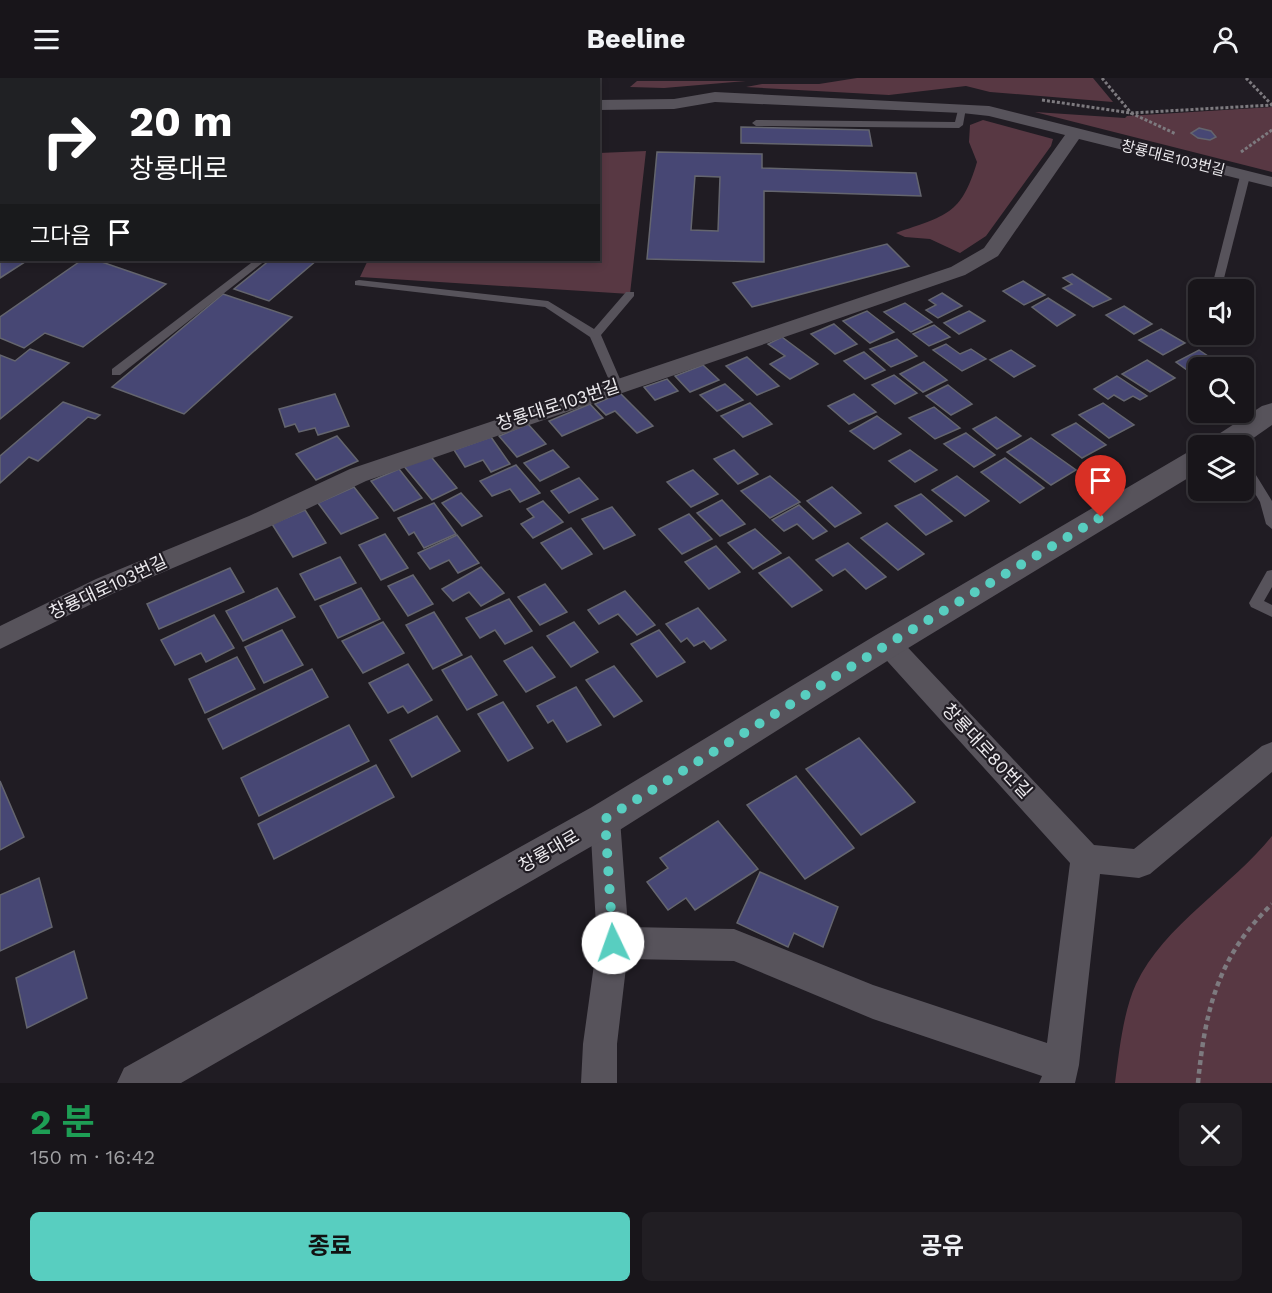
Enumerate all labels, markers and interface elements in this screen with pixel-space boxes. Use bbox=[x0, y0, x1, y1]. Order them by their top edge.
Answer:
icon: menu bbox=[30, 23, 63, 56]
text: Beeline bbox=[587, 23, 685, 55]
icon: person bbox=[1209, 23, 1242, 56]
text: 20 m bbox=[129, 97, 233, 146]
icon: right bbox=[30, 102, 108, 180]
street label: 창룡대로103번길 bbox=[1119, 136, 1227, 180]
text: 창룡대로 bbox=[129, 153, 228, 185]
icon: arrive bbox=[103, 216, 136, 249]
text: 그다음 bbox=[30, 223, 91, 248]
map controls bbox=[1188, 279, 1254, 501]
button: sound bbox=[1188, 279, 1254, 345]
button: search bbox=[1188, 357, 1254, 423]
street label: 창룡대로103번길 bbox=[494, 375, 622, 434]
button: layers bbox=[1188, 435, 1254, 501]
pin bbox=[1075, 455, 1126, 517]
icon: arrive bbox=[1084, 464, 1117, 497]
street label: 창룡대로103번길 bbox=[45, 550, 170, 623]
street label: 창룡대로80번길 bbox=[938, 699, 1037, 802]
street label: 창룡대로 bbox=[515, 825, 583, 876]
position arrow bbox=[581, 911, 645, 975]
text: 2 분 bbox=[30, 1101, 95, 1143]
button: close bbox=[1179, 1103, 1242, 1166]
text: 150 m · 16:42 bbox=[30, 1145, 155, 1169]
button: 종료 bbox=[30, 1212, 630, 1281]
button: 공유 bbox=[642, 1212, 1242, 1281]

